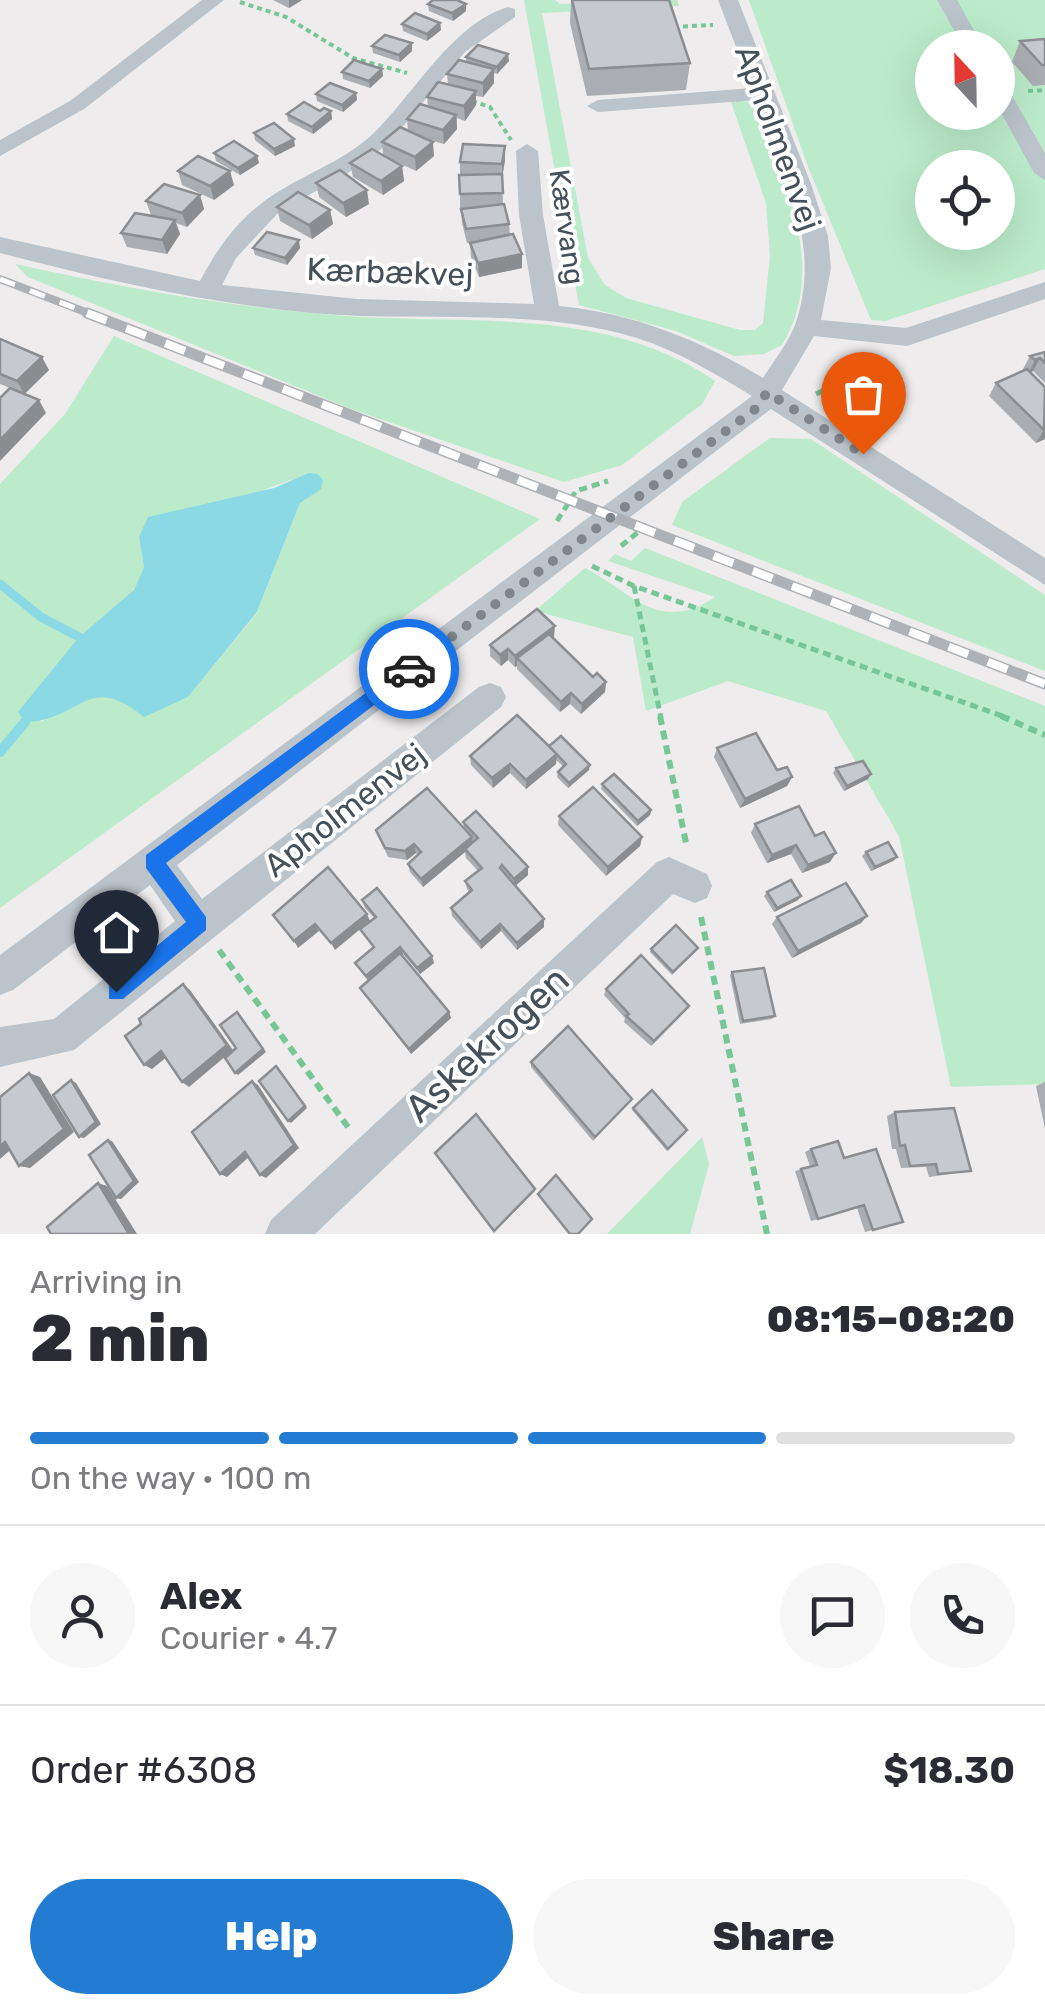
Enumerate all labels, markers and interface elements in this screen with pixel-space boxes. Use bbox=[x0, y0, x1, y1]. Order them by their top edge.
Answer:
north arrow bbox=[915, 30, 1015, 130]
map controls bbox=[915, 30, 1015, 250]
street label: Apholmenvej bbox=[727, 40, 829, 236]
button: locate bbox=[915, 150, 1015, 250]
street label: Kærvang bbox=[543, 167, 591, 287]
street label: Kærbækvej bbox=[306, 250, 474, 294]
pin bbox=[821, 352, 906, 455]
icon: bag bbox=[836, 367, 891, 422]
courier bbox=[359, 619, 459, 719]
icon: car bbox=[382, 642, 437, 697]
street label: Apholmenvej bbox=[257, 735, 433, 885]
pin bbox=[74, 890, 159, 993]
icon: home bbox=[89, 905, 144, 960]
street label: Askekrogen bbox=[396, 956, 578, 1132]
text: Arriving in bbox=[30, 1263, 182, 1301]
text: 08:15–08:20 bbox=[767, 1296, 1015, 1342]
text: 2 min bbox=[30, 1300, 210, 1377]
text: On the way · 100 m bbox=[30, 1459, 311, 1497]
button: person bbox=[30, 1563, 135, 1668]
button: chat bbox=[780, 1563, 885, 1668]
button: phone bbox=[910, 1563, 1015, 1668]
text: Alex bbox=[160, 1573, 242, 1619]
text: Courier · 4.7 bbox=[160, 1619, 337, 1657]
text: Order #6308 bbox=[30, 1747, 257, 1793]
text: $18.30 bbox=[884, 1747, 1015, 1793]
button: Help bbox=[30, 1879, 513, 1994]
button: Share bbox=[533, 1879, 1015, 1994]

